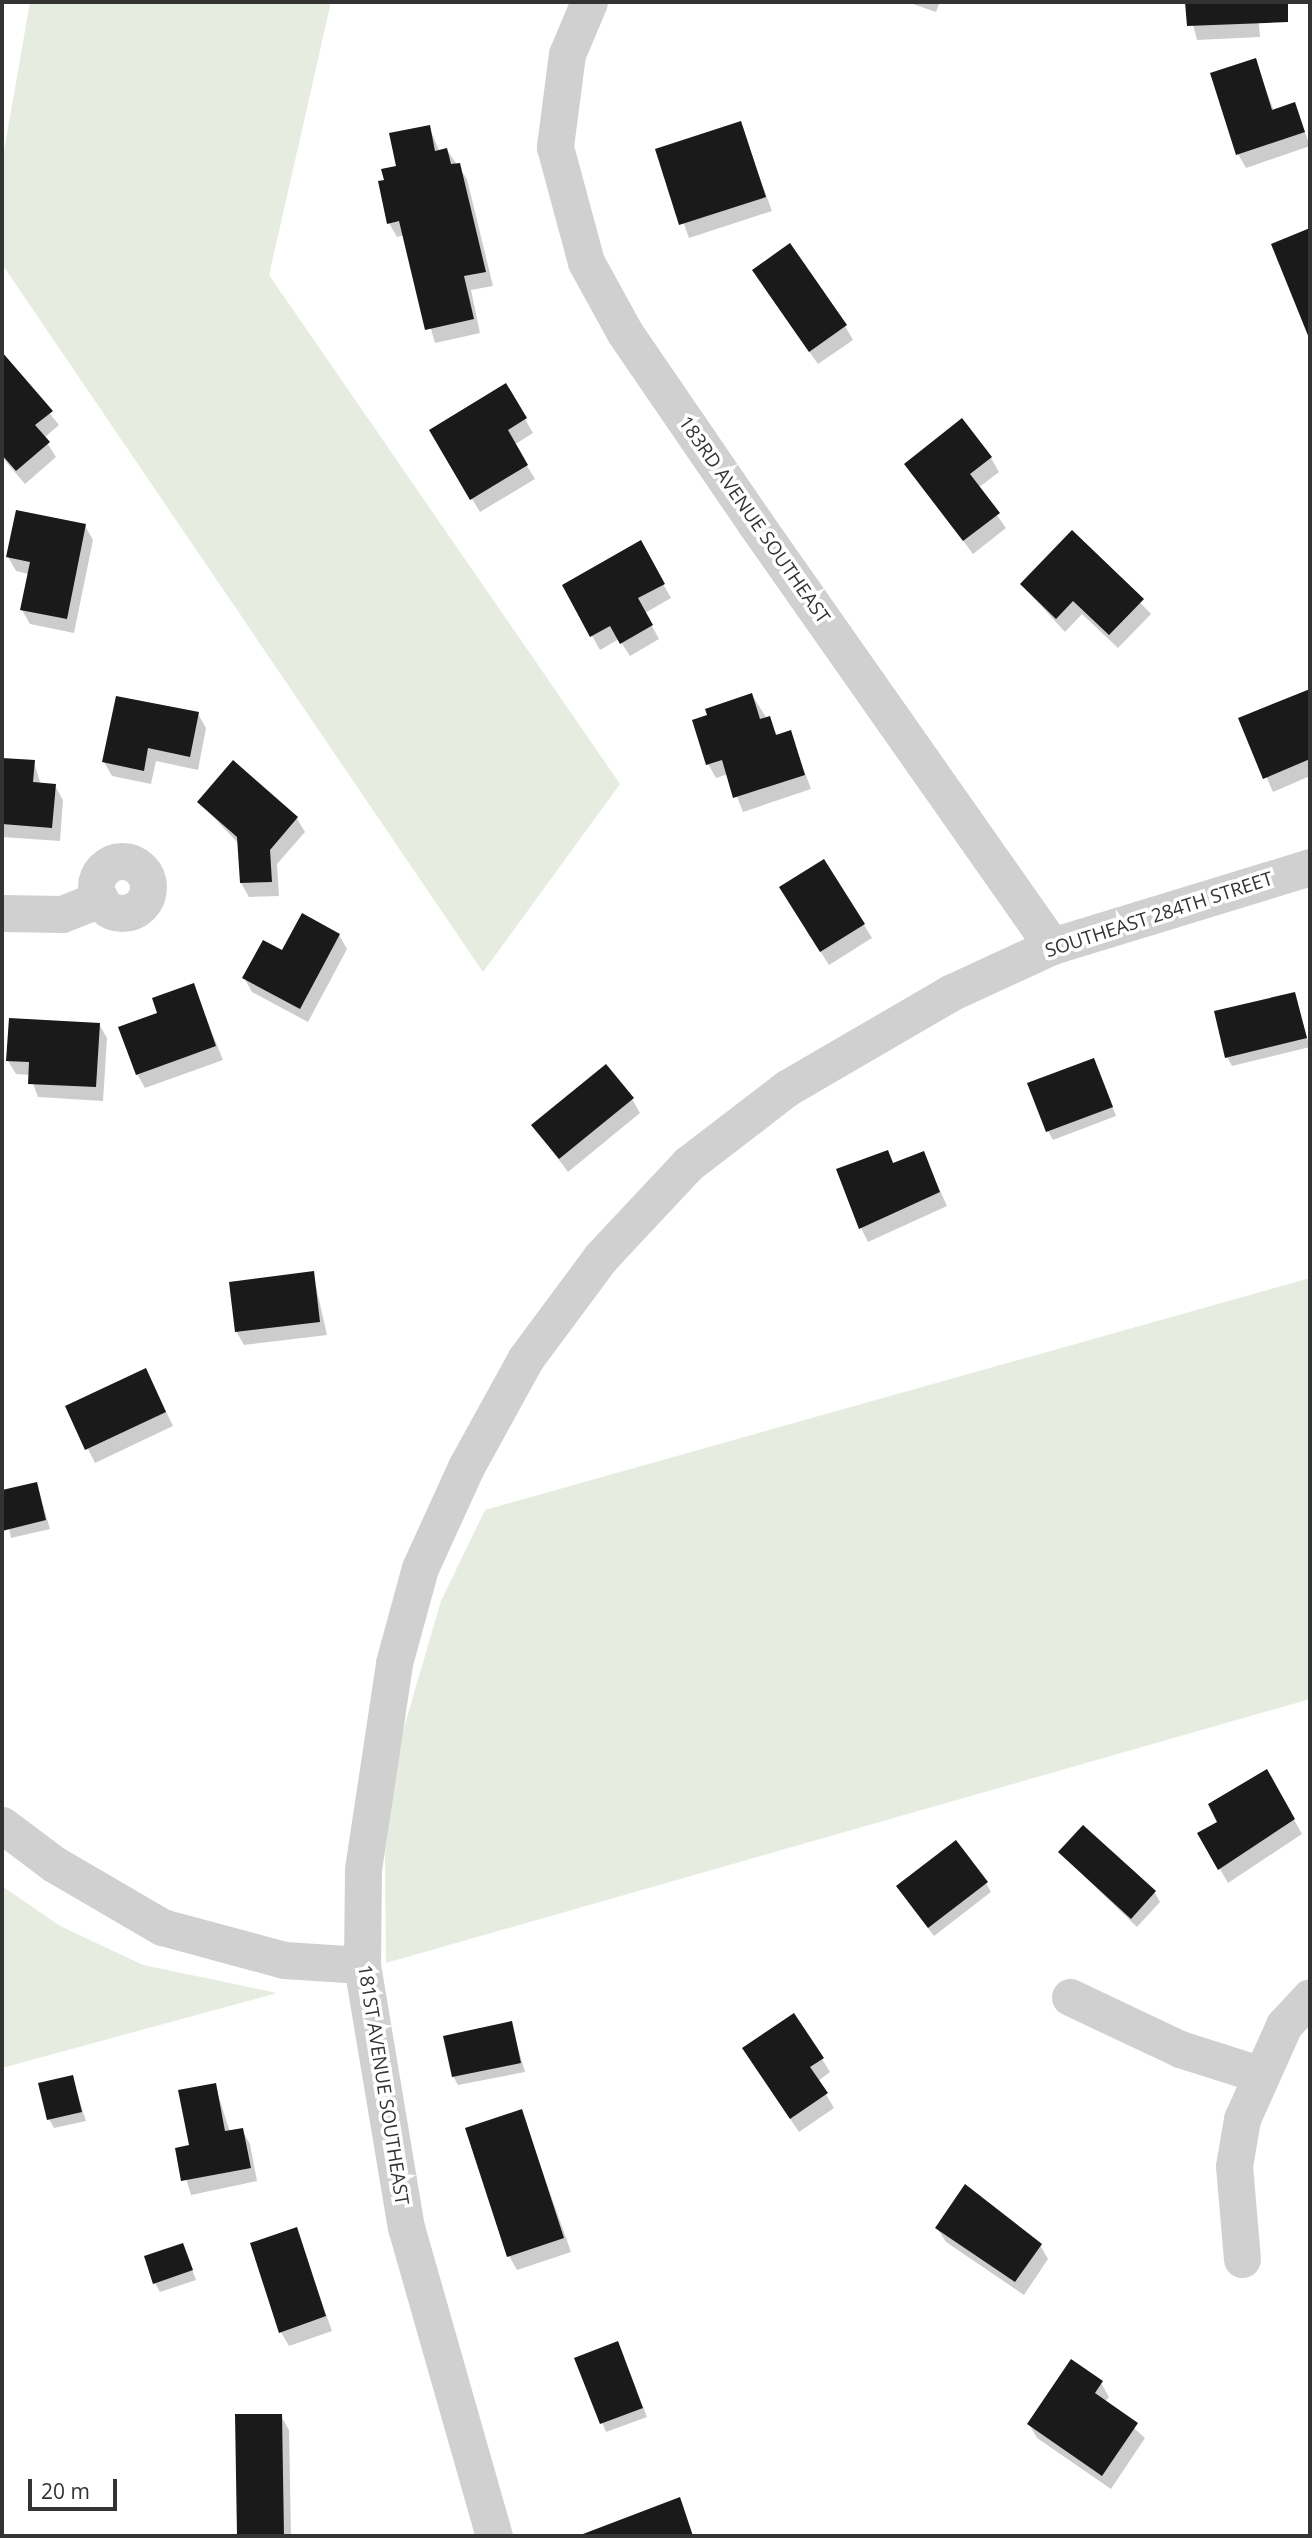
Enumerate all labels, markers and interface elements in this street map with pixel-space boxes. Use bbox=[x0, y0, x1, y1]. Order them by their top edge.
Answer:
street label: 183RD AVENUE SOUTHEAST bbox=[674, 412, 834, 628]
street label: SOUTHEAST 284TH STREET bbox=[1042, 867, 1276, 963]
street label: 181ST AVENUE SOUTHEAST bbox=[353, 1963, 413, 2207]
scale bar bbox=[32, 2464, 121, 2508]
text: 20 m bbox=[41, 2477, 90, 2505]

